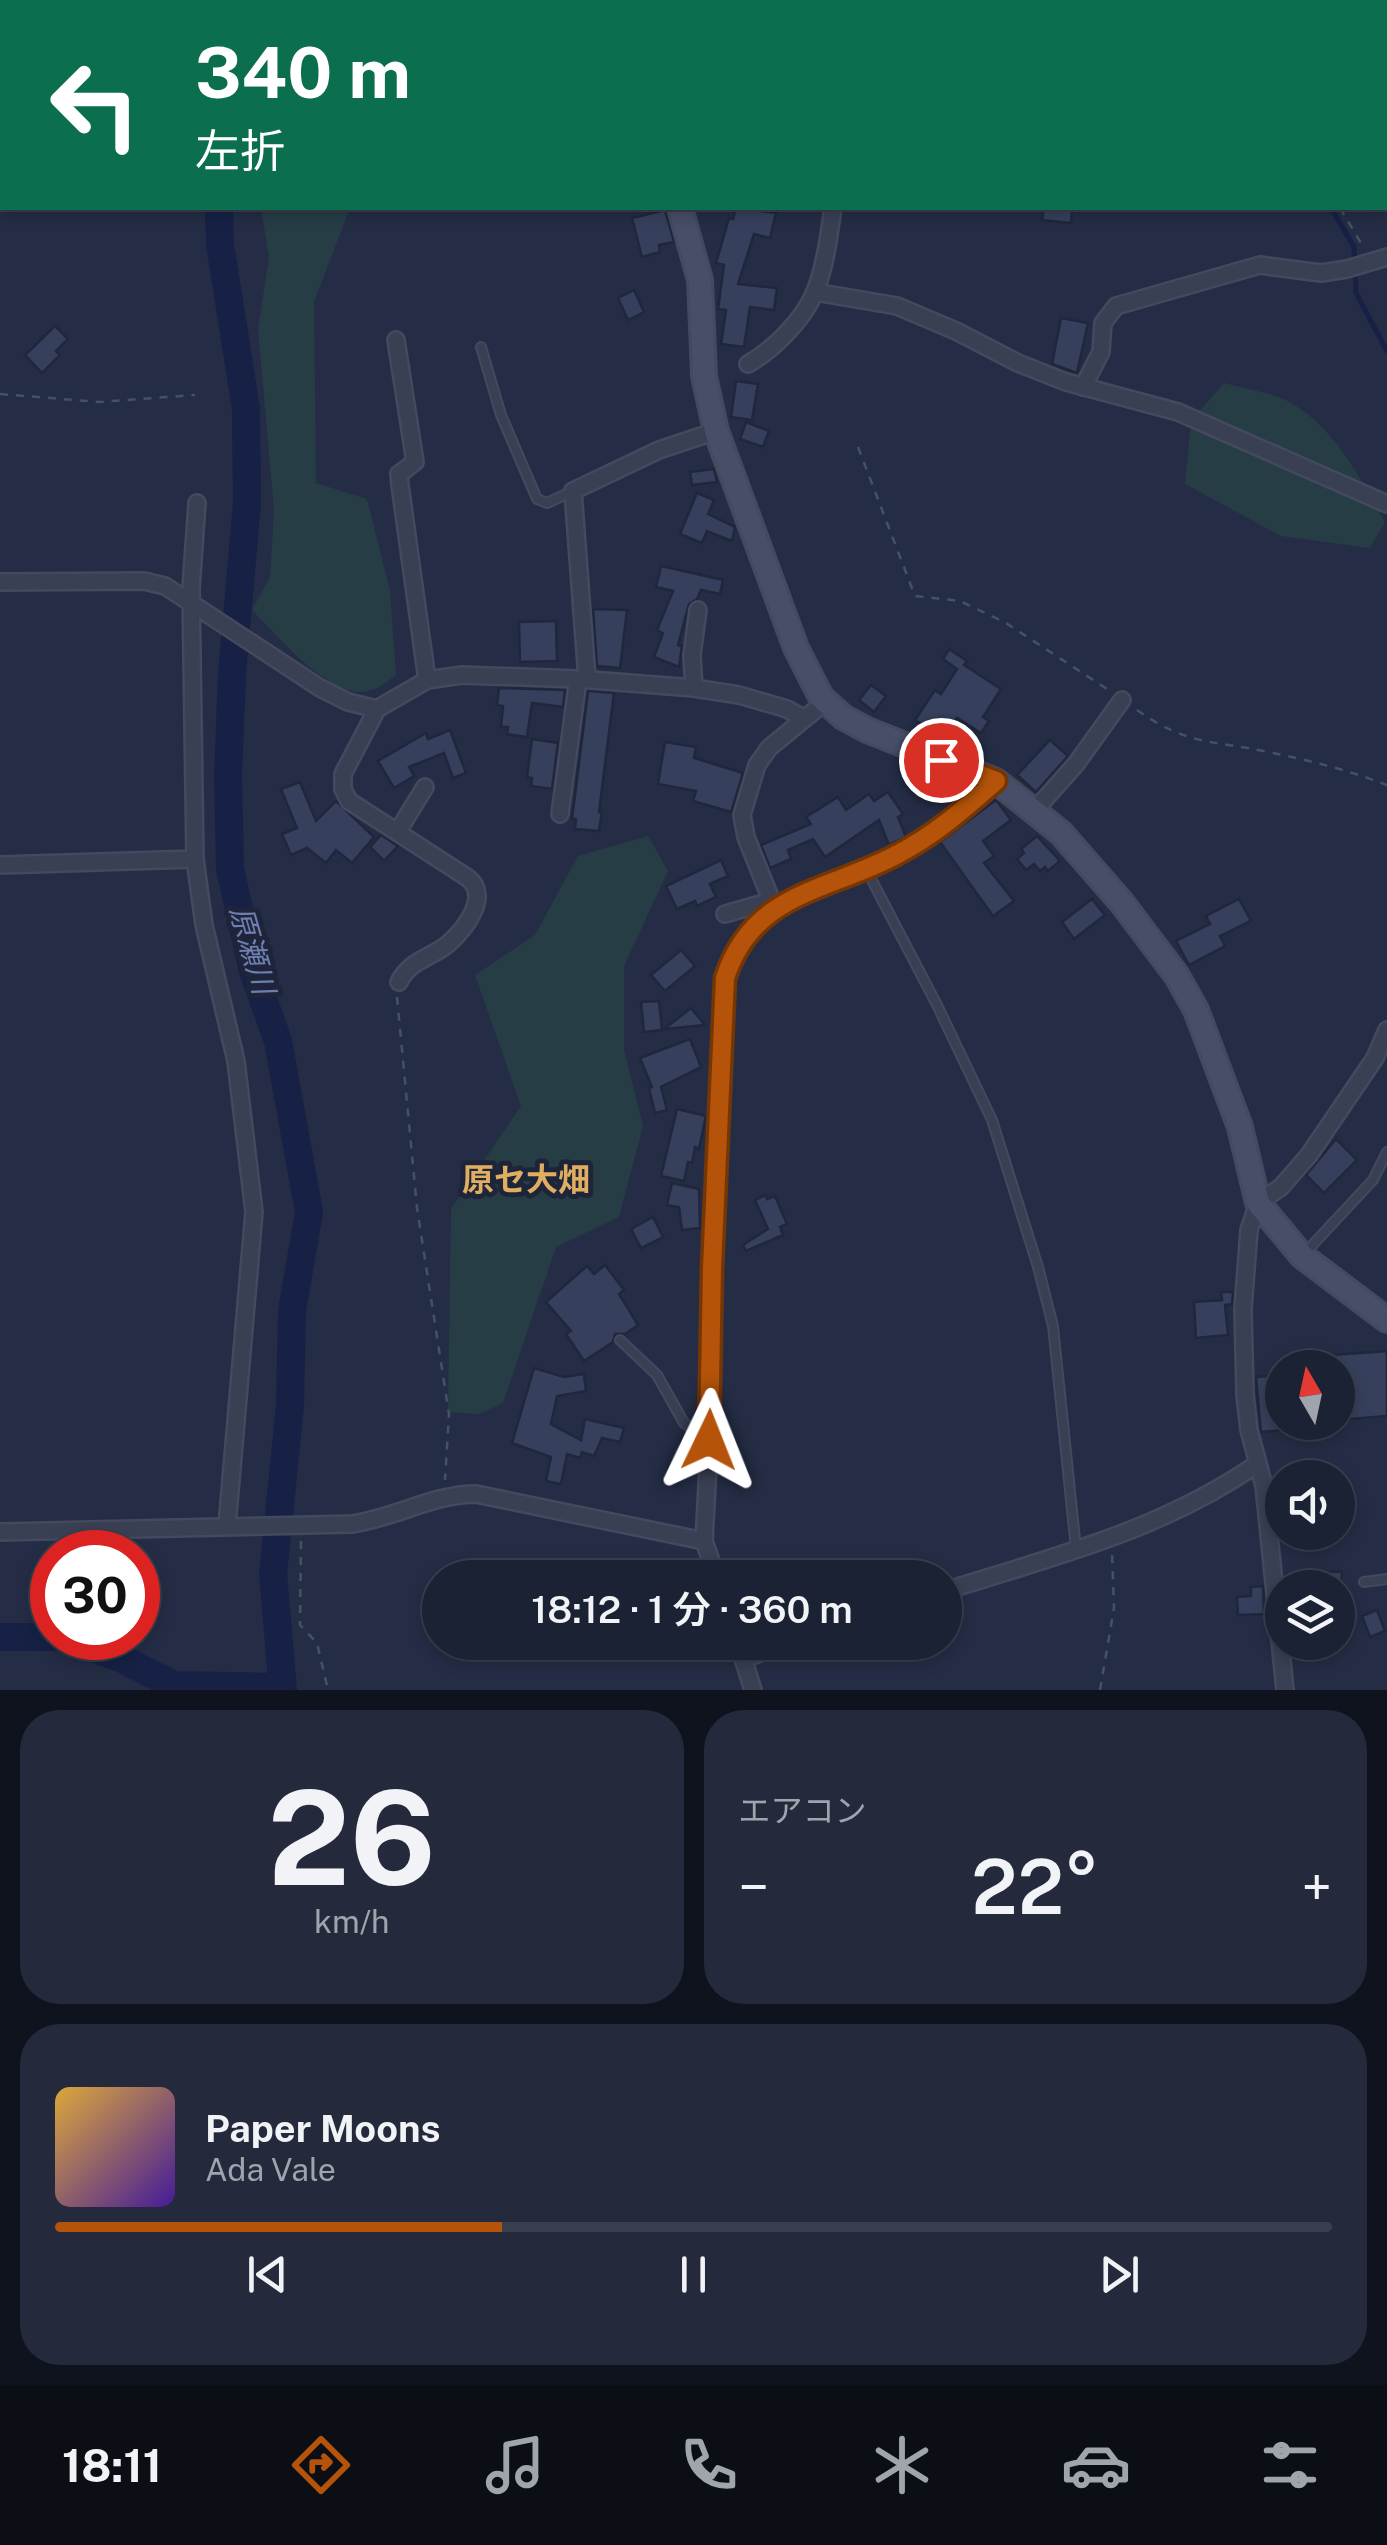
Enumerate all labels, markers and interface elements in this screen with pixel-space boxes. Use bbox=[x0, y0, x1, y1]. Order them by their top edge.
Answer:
text: 340 m bbox=[195, 31, 411, 114]
icon: left bbox=[30, 40, 160, 170]
text: 左折 bbox=[195, 124, 285, 177]
pin bbox=[899, 718, 984, 803]
icon: arrive bbox=[914, 733, 969, 788]
water label: 原瀬川 bbox=[223, 902, 283, 1001]
district label: 原セ大畑 bbox=[462, 1161, 590, 1198]
north arrow bbox=[1265, 1350, 1355, 1440]
map controls bbox=[1265, 1350, 1355, 1660]
position arrow bbox=[657, 1388, 761, 1492]
button: sound bbox=[1265, 1460, 1355, 1550]
speed limit sign: 30 bbox=[30, 1530, 160, 1660]
button: layers bbox=[1265, 1570, 1355, 1660]
text: 18:12 · 1 分 · 360 m bbox=[531, 1587, 853, 1632]
text: 26 bbox=[268, 1762, 436, 1914]
text: エアコン bbox=[739, 1792, 867, 1829]
text: 22° bbox=[971, 1843, 1099, 1931]
text: − bbox=[739, 1855, 769, 1919]
text: + bbox=[1302, 1855, 1332, 1919]
text: km/h bbox=[314, 1903, 389, 1940]
text: Paper Moons bbox=[205, 2106, 440, 2151]
text: Ada Vale bbox=[205, 2151, 336, 2188]
icon: previous bbox=[240, 2247, 295, 2302]
icon: pause bbox=[666, 2247, 721, 2302]
icon: next bbox=[1092, 2247, 1147, 2302]
icon: directions bbox=[286, 2430, 356, 2500]
icon: music bbox=[480, 2430, 550, 2500]
icon: phone bbox=[674, 2430, 744, 2500]
icon: climate bbox=[867, 2430, 937, 2500]
icon: car bbox=[1061, 2430, 1131, 2500]
icon: filters bbox=[1255, 2430, 1325, 2500]
text: 18:11 bbox=[62, 2439, 162, 2492]

